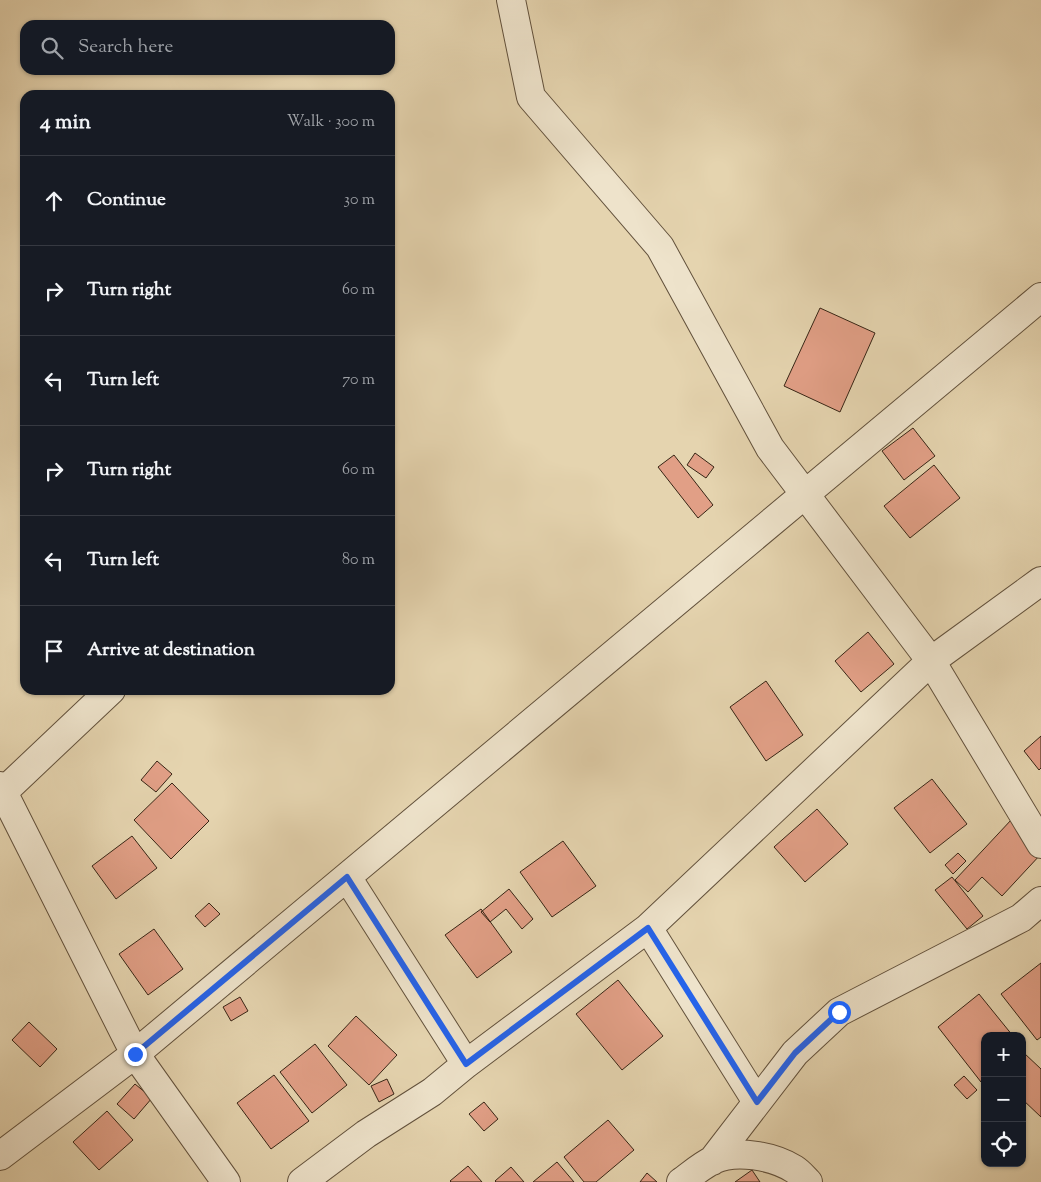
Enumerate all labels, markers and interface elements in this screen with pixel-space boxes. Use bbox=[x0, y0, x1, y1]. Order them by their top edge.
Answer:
search box bbox=[20, 20, 395, 75]
icon: search bbox=[38, 34, 66, 62]
text: Search here bbox=[78, 34, 173, 61]
text: 4 min bbox=[40, 108, 91, 138]
text: Walk · 300 m bbox=[287, 111, 375, 134]
icon: ahead bbox=[40, 187, 68, 215]
text: Continue bbox=[87, 187, 166, 214]
text: 30 m bbox=[344, 189, 375, 212]
icon: right bbox=[40, 277, 68, 305]
text: Turn right bbox=[87, 277, 171, 304]
text: 60 m bbox=[342, 279, 375, 302]
icon: left bbox=[40, 367, 68, 395]
text: Turn left bbox=[87, 367, 159, 394]
text: 70 m bbox=[342, 369, 375, 392]
icon: right bbox=[40, 457, 68, 485]
text: Turn right bbox=[87, 457, 171, 484]
text: 60 m bbox=[342, 459, 375, 482]
icon: left bbox=[40, 547, 68, 575]
text: Turn left bbox=[87, 547, 159, 574]
text: 80 m bbox=[342, 549, 375, 572]
icon: arrive bbox=[40, 637, 68, 665]
text: Arrive at destination bbox=[87, 637, 255, 664]
route start bbox=[828, 1001, 851, 1024]
map controls bbox=[981, 1032, 1026, 1167]
button: + bbox=[981, 1032, 1026, 1077]
route end bbox=[124, 1043, 147, 1066]
button: − bbox=[981, 1077, 1026, 1122]
button: locate bbox=[981, 1122, 1026, 1167]

